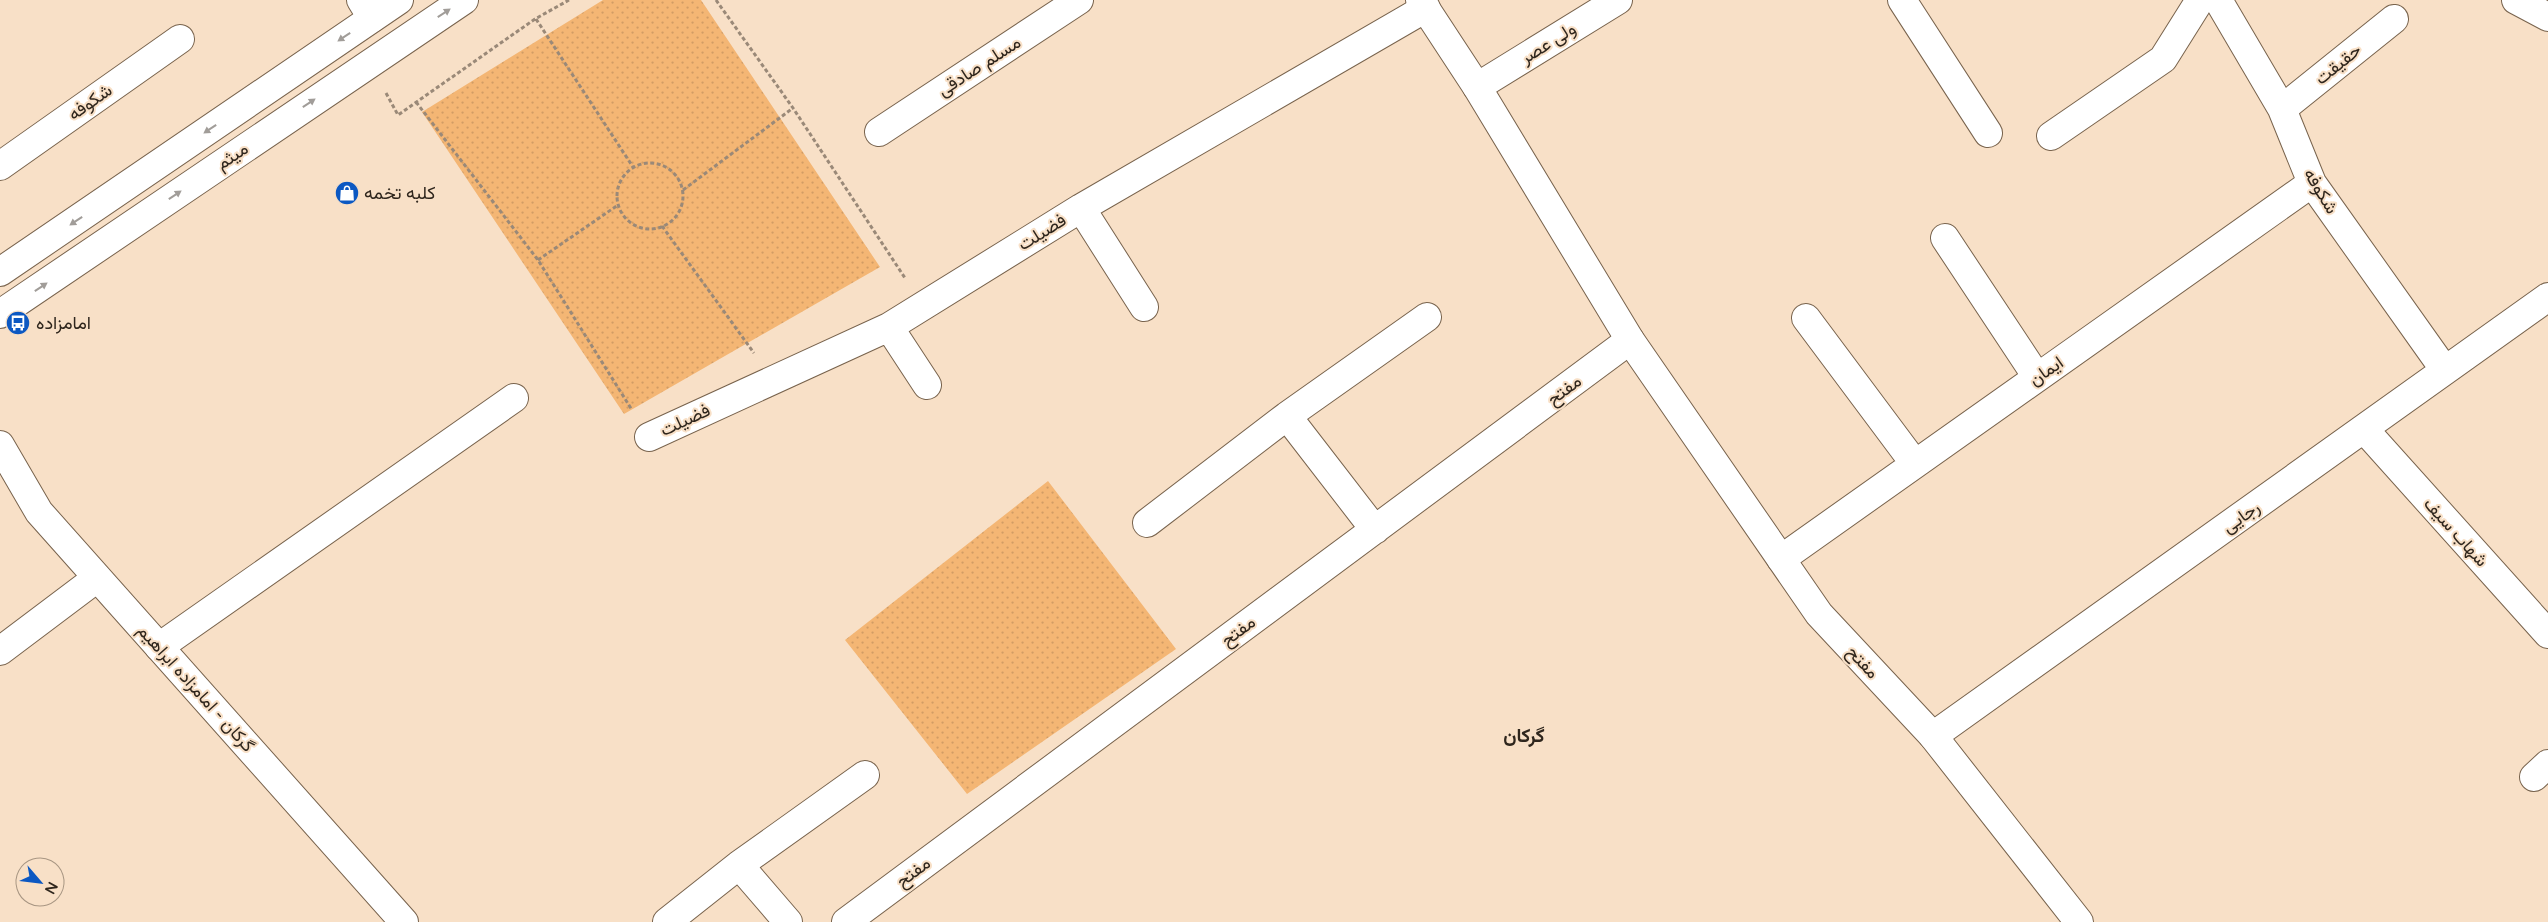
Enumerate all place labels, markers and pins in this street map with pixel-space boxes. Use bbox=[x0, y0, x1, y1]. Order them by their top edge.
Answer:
shop icon: کلبه تخمه bbox=[334, 180, 360, 206]
place label: کلبه تخمه bbox=[364, 182, 435, 204]
bus stop icon: امامزاده bbox=[5, 310, 31, 336]
place label: امامزاده bbox=[36, 312, 91, 334]

